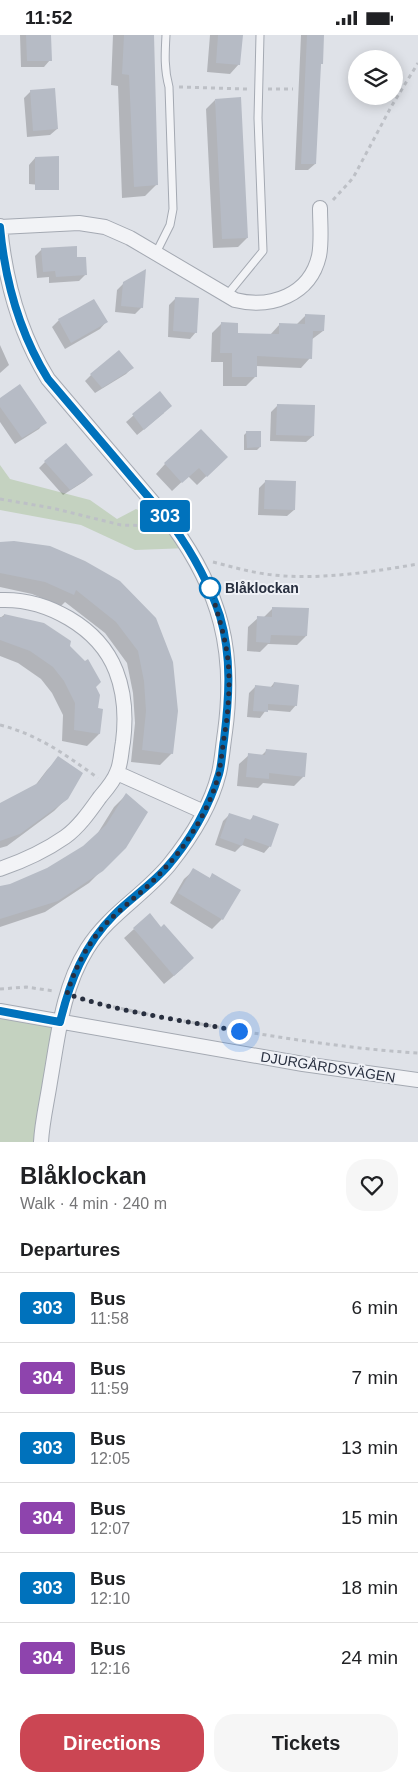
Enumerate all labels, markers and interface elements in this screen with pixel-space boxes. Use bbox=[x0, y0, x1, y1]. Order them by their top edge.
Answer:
text: 11:52 bbox=[25, 7, 73, 28]
map controls bbox=[348, 50, 403, 105]
button: layers bbox=[348, 50, 403, 105]
line badge: 303 bbox=[136, 500, 194, 532]
text: 303 bbox=[150, 506, 180, 526]
marker: Blåklockan bbox=[199, 577, 221, 599]
place label: Blåklockan bbox=[225, 580, 299, 596]
your location bbox=[227, 1019, 252, 1044]
street label: DJURGÅRDSVÄGEN bbox=[260, 1048, 396, 1086]
button: heart bbox=[346, 1159, 398, 1211]
text: Blåklockan bbox=[20, 1162, 147, 1189]
text: Walk · 4 min · 240 m bbox=[20, 1195, 167, 1212]
text: Departures bbox=[20, 1239, 120, 1260]
text: Bus bbox=[90, 1288, 126, 1309]
text: 6 min bbox=[352, 1297, 398, 1318]
text: 303 bbox=[32, 1298, 63, 1318]
text: 11:58 bbox=[90, 1310, 129, 1327]
text: Bus bbox=[90, 1358, 126, 1379]
text: 7 min bbox=[352, 1367, 398, 1388]
text: 304 bbox=[32, 1368, 63, 1388]
text: 11:59 bbox=[90, 1380, 129, 1397]
text: Bus bbox=[90, 1428, 126, 1449]
text: 13 min bbox=[341, 1437, 398, 1458]
text: 303 bbox=[32, 1438, 63, 1458]
text: 12:05 bbox=[90, 1450, 130, 1467]
text: Bus bbox=[90, 1498, 126, 1519]
text: 15 min bbox=[341, 1507, 398, 1528]
text: 304 bbox=[32, 1508, 63, 1528]
text: 12:07 bbox=[90, 1520, 130, 1537]
text: Bus bbox=[90, 1568, 126, 1589]
text: 18 min bbox=[341, 1577, 398, 1598]
text: 303 bbox=[32, 1578, 63, 1598]
text: 12:10 bbox=[90, 1590, 130, 1607]
text: Bus bbox=[90, 1638, 126, 1659]
text: 24 min bbox=[341, 1647, 398, 1668]
text: 304 bbox=[32, 1648, 63, 1668]
text: 12:16 bbox=[90, 1660, 130, 1677]
button: Directions bbox=[20, 1714, 204, 1772]
button: Tickets bbox=[214, 1714, 398, 1772]

